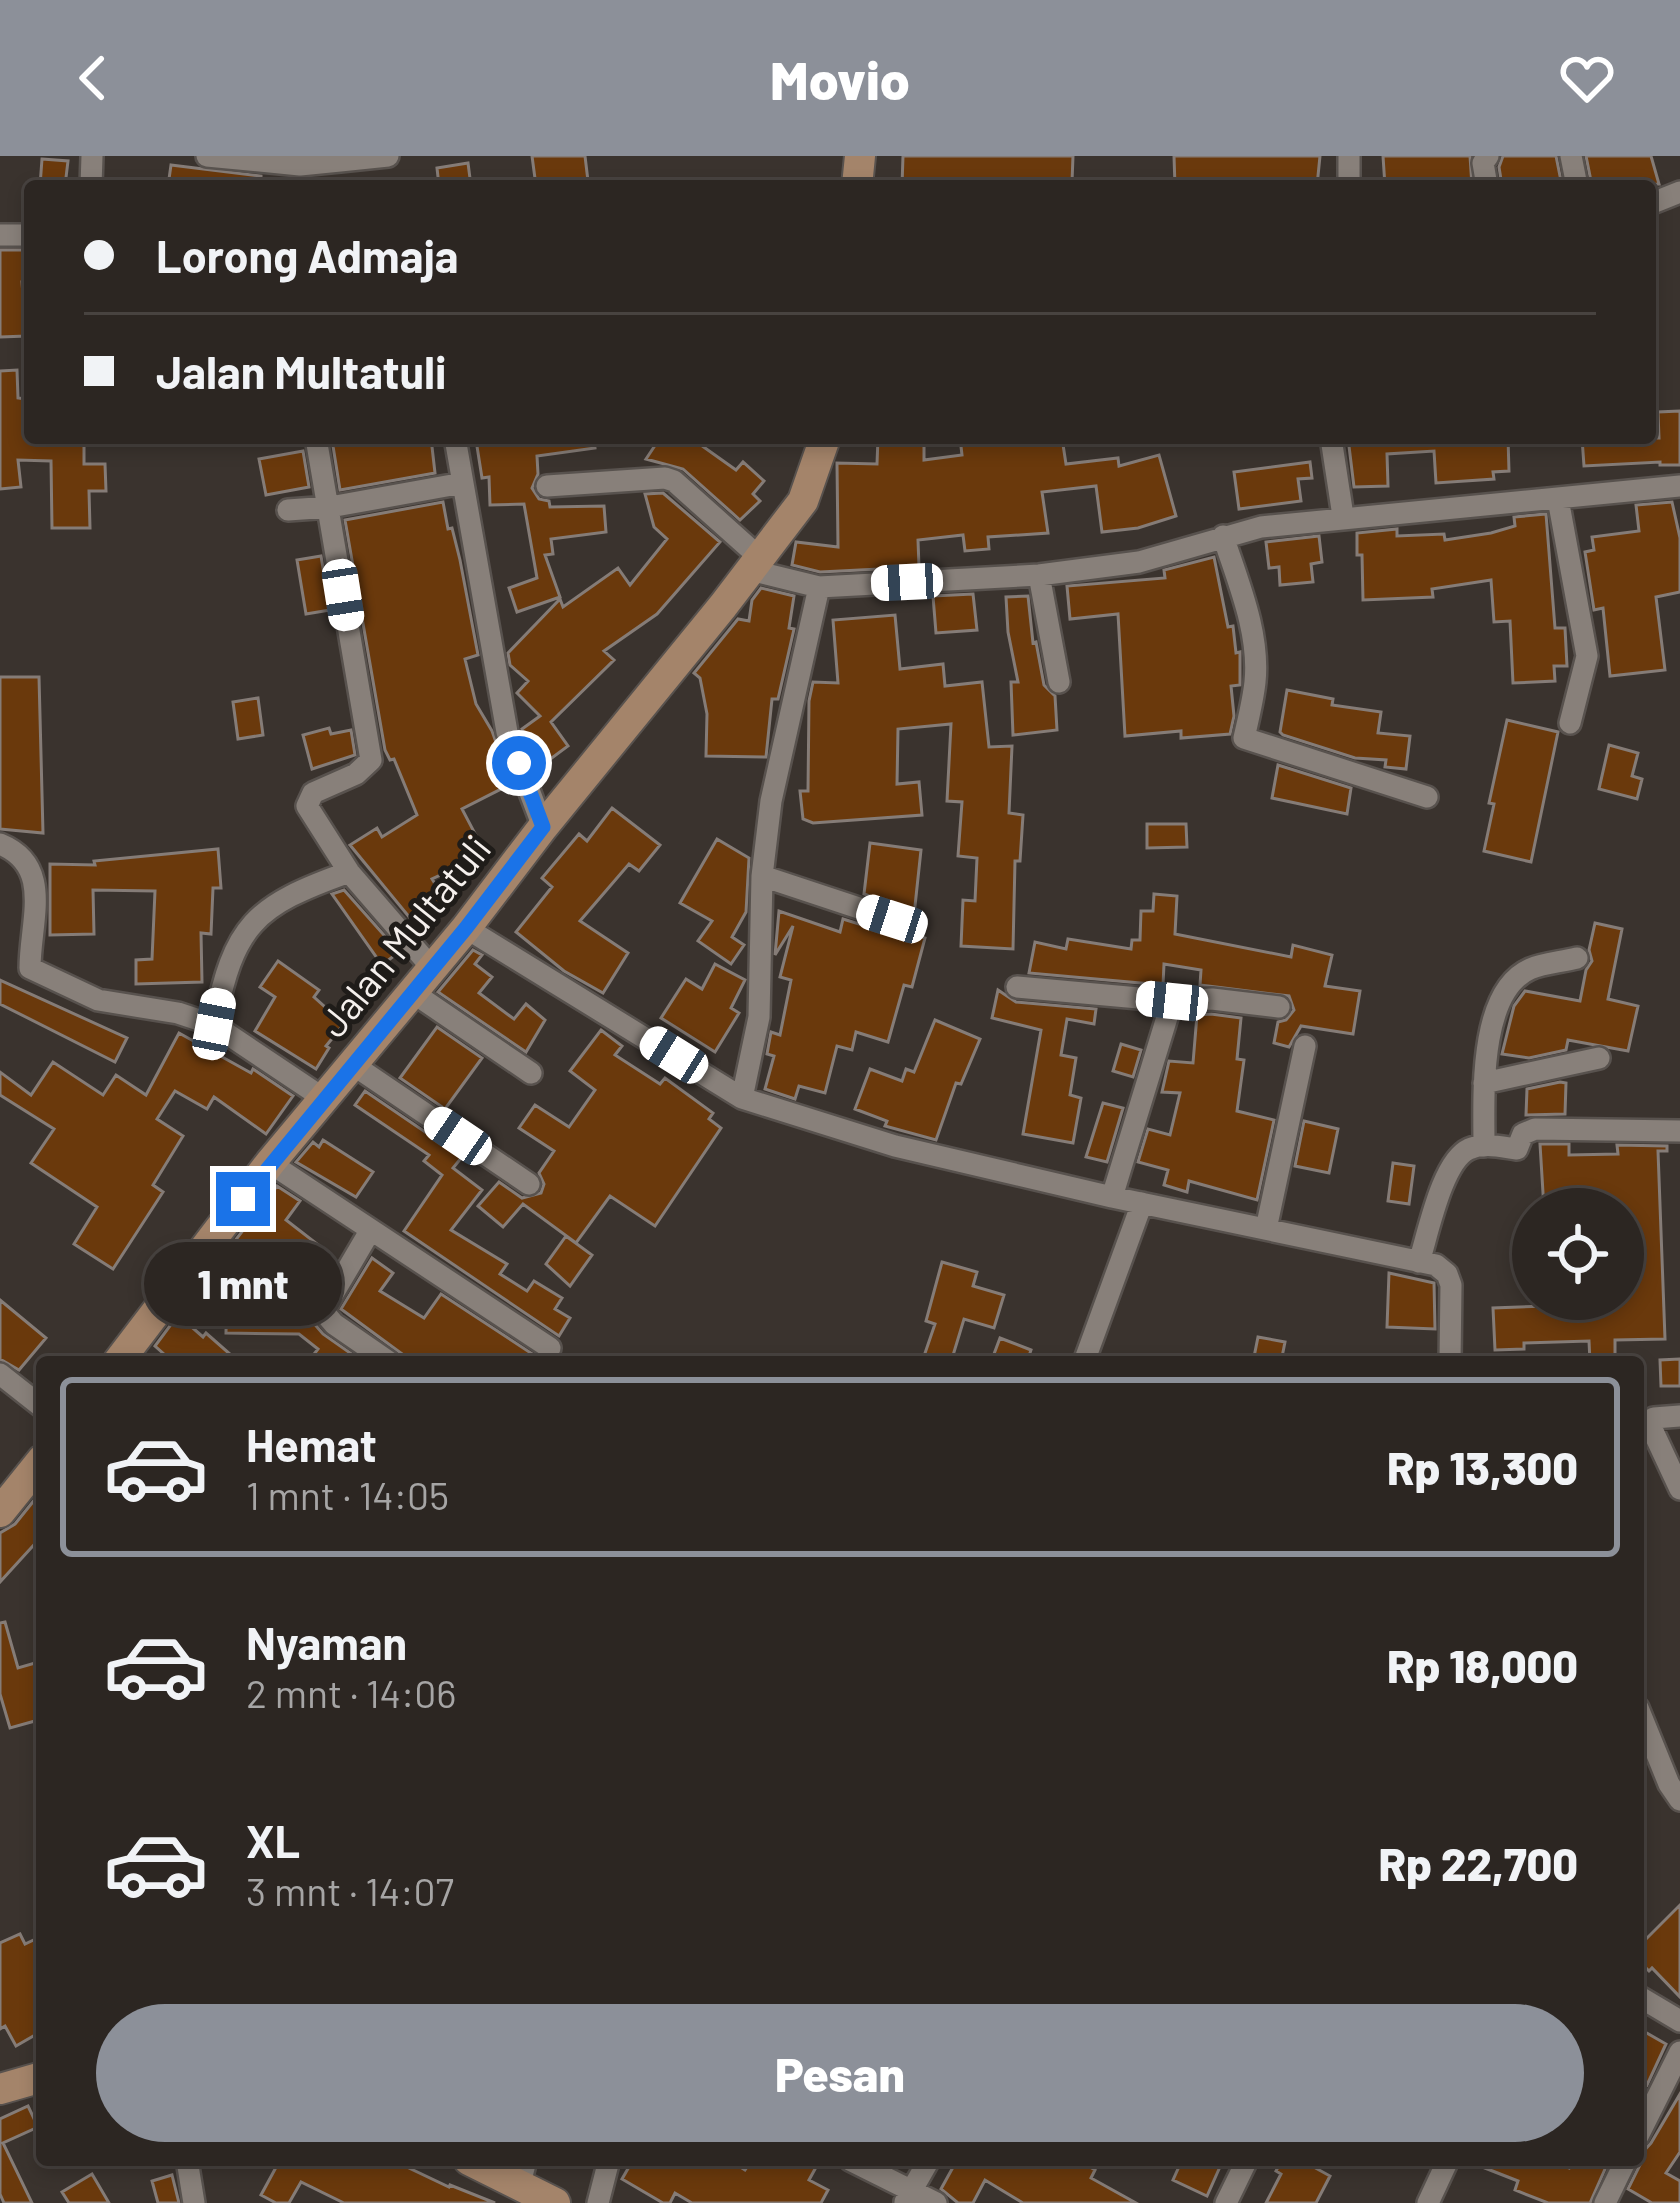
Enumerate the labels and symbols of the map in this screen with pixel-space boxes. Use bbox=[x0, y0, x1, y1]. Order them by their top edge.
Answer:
car bbox=[320, 557, 366, 633]
car bbox=[870, 562, 944, 602]
route start bbox=[492, 736, 546, 790]
street label: Jalan Multatuli bbox=[308, 825, 499, 1045]
car bbox=[852, 891, 932, 947]
car bbox=[1134, 979, 1210, 1023]
car bbox=[189, 985, 239, 1063]
car bbox=[634, 1021, 714, 1089]
car bbox=[418, 1101, 498, 1171]
route end bbox=[216, 1172, 270, 1226]
callout: 1 mnt bbox=[144, 1241, 342, 1325]

